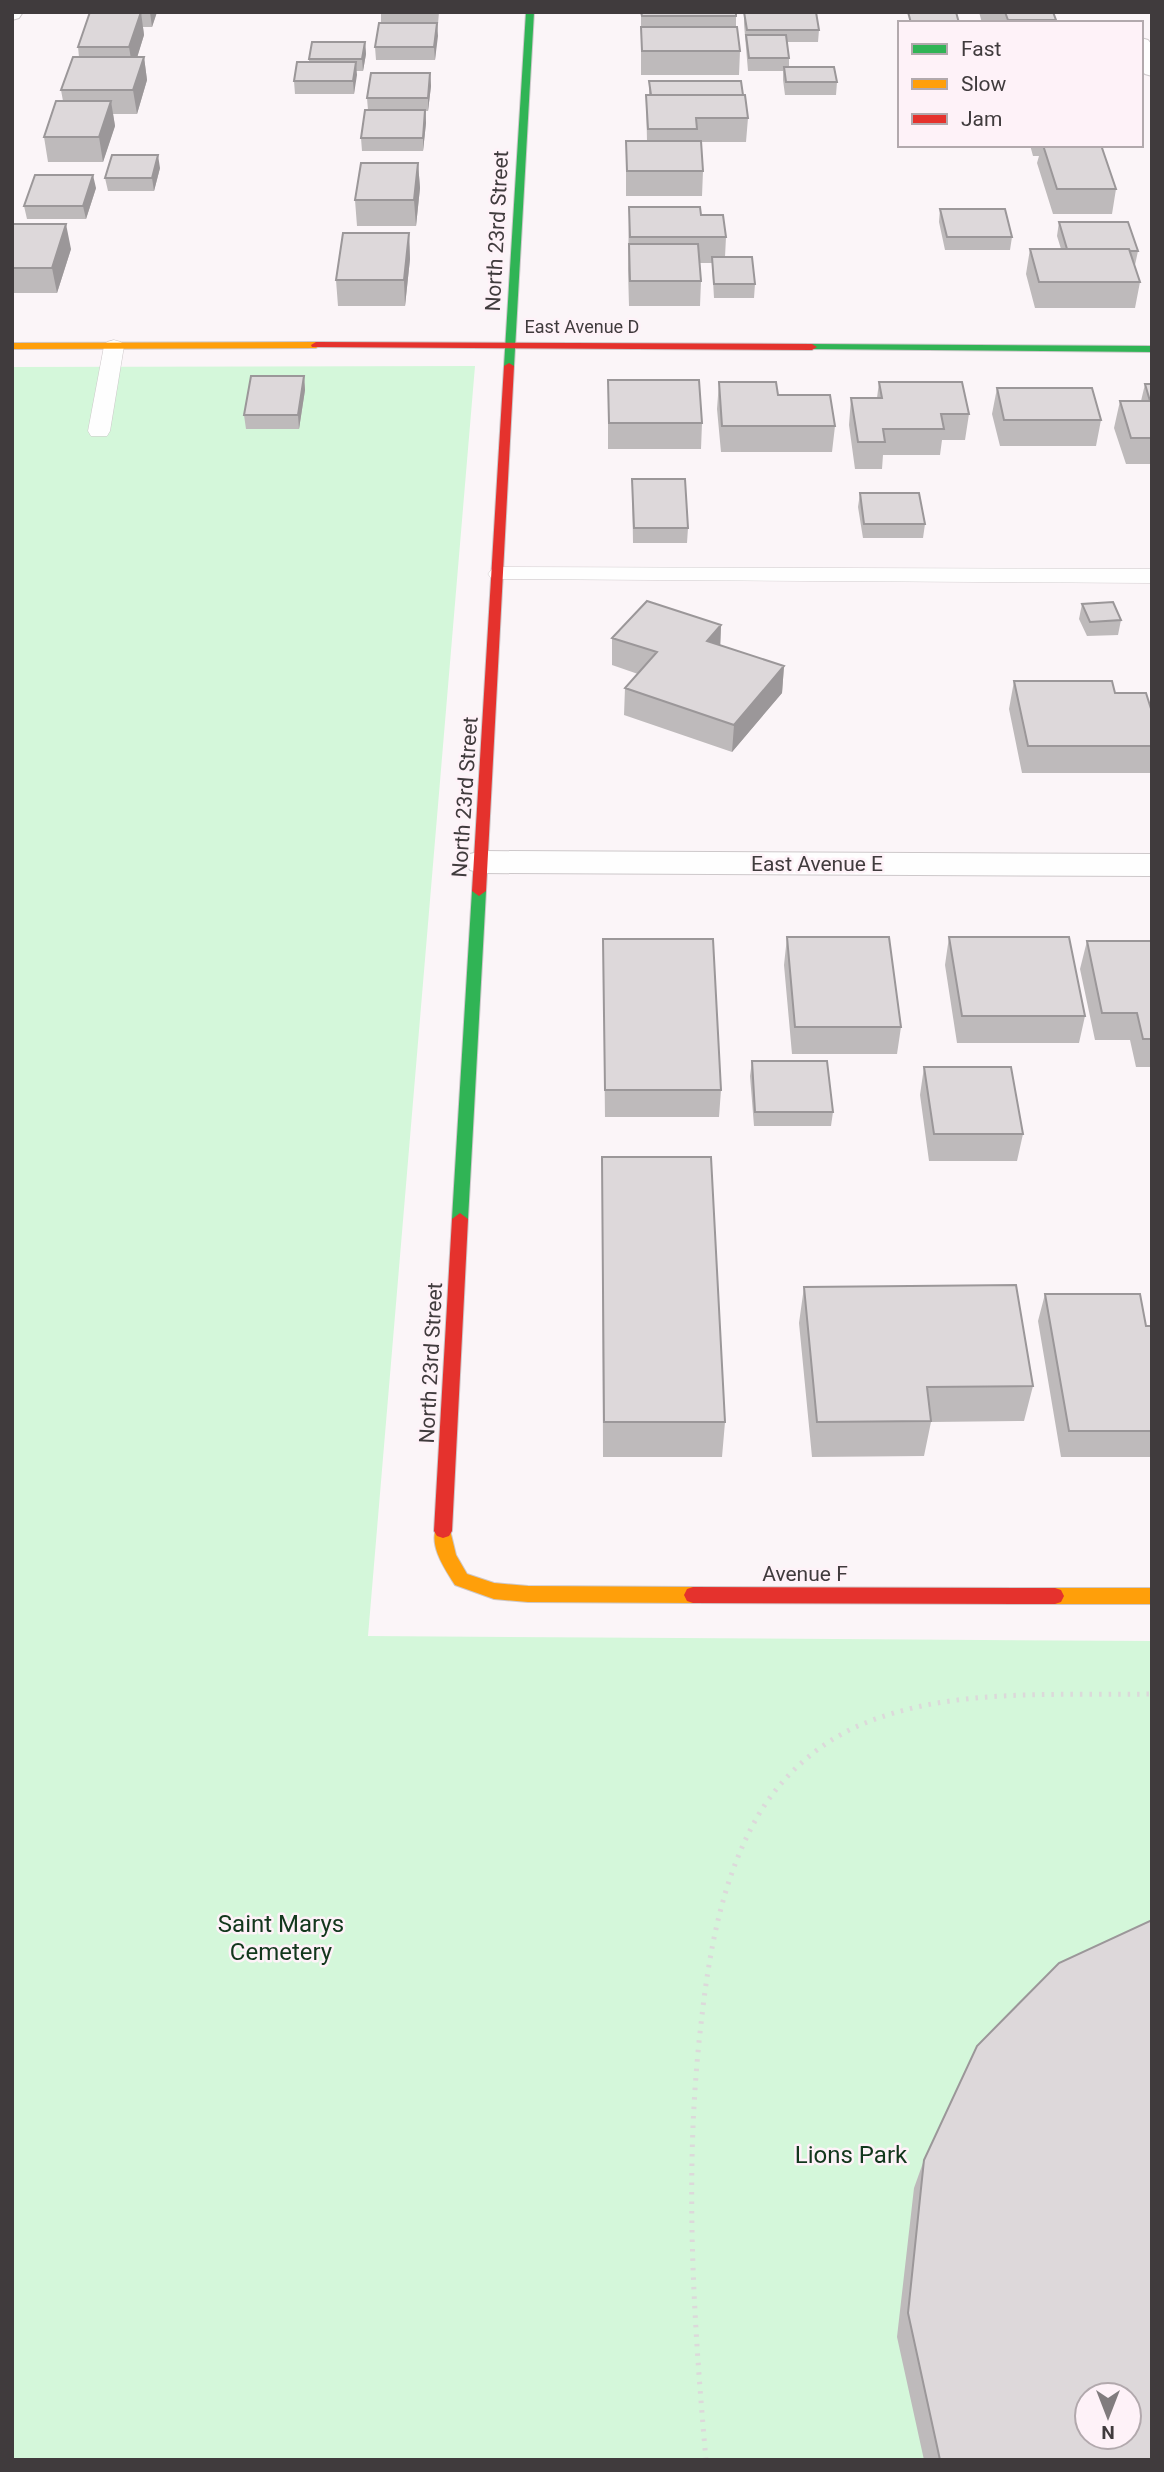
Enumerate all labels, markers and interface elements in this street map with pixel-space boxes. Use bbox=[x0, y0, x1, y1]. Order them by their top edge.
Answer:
legend bbox=[898, 21, 1143, 147]
text: Fast bbox=[961, 37, 1002, 61]
text: Slow bbox=[961, 72, 1007, 96]
text: Jam bbox=[961, 107, 1002, 131]
street label: North 23rd Street bbox=[481, 150, 513, 312]
street label: East Avenue D bbox=[525, 316, 639, 337]
street label: North 23rd Street bbox=[447, 716, 483, 878]
street label: East Avenue E bbox=[751, 852, 883, 876]
street label: North 23rd Street bbox=[415, 1282, 447, 1444]
street label: Avenue F bbox=[762, 1562, 848, 1586]
park label: Saint Marys Cemetery bbox=[218, 1910, 344, 1966]
park label: Lions Park bbox=[795, 2141, 908, 2169]
north arrow bbox=[1073, 2381, 1143, 2451]
text: N bbox=[1101, 2421, 1115, 2444]

